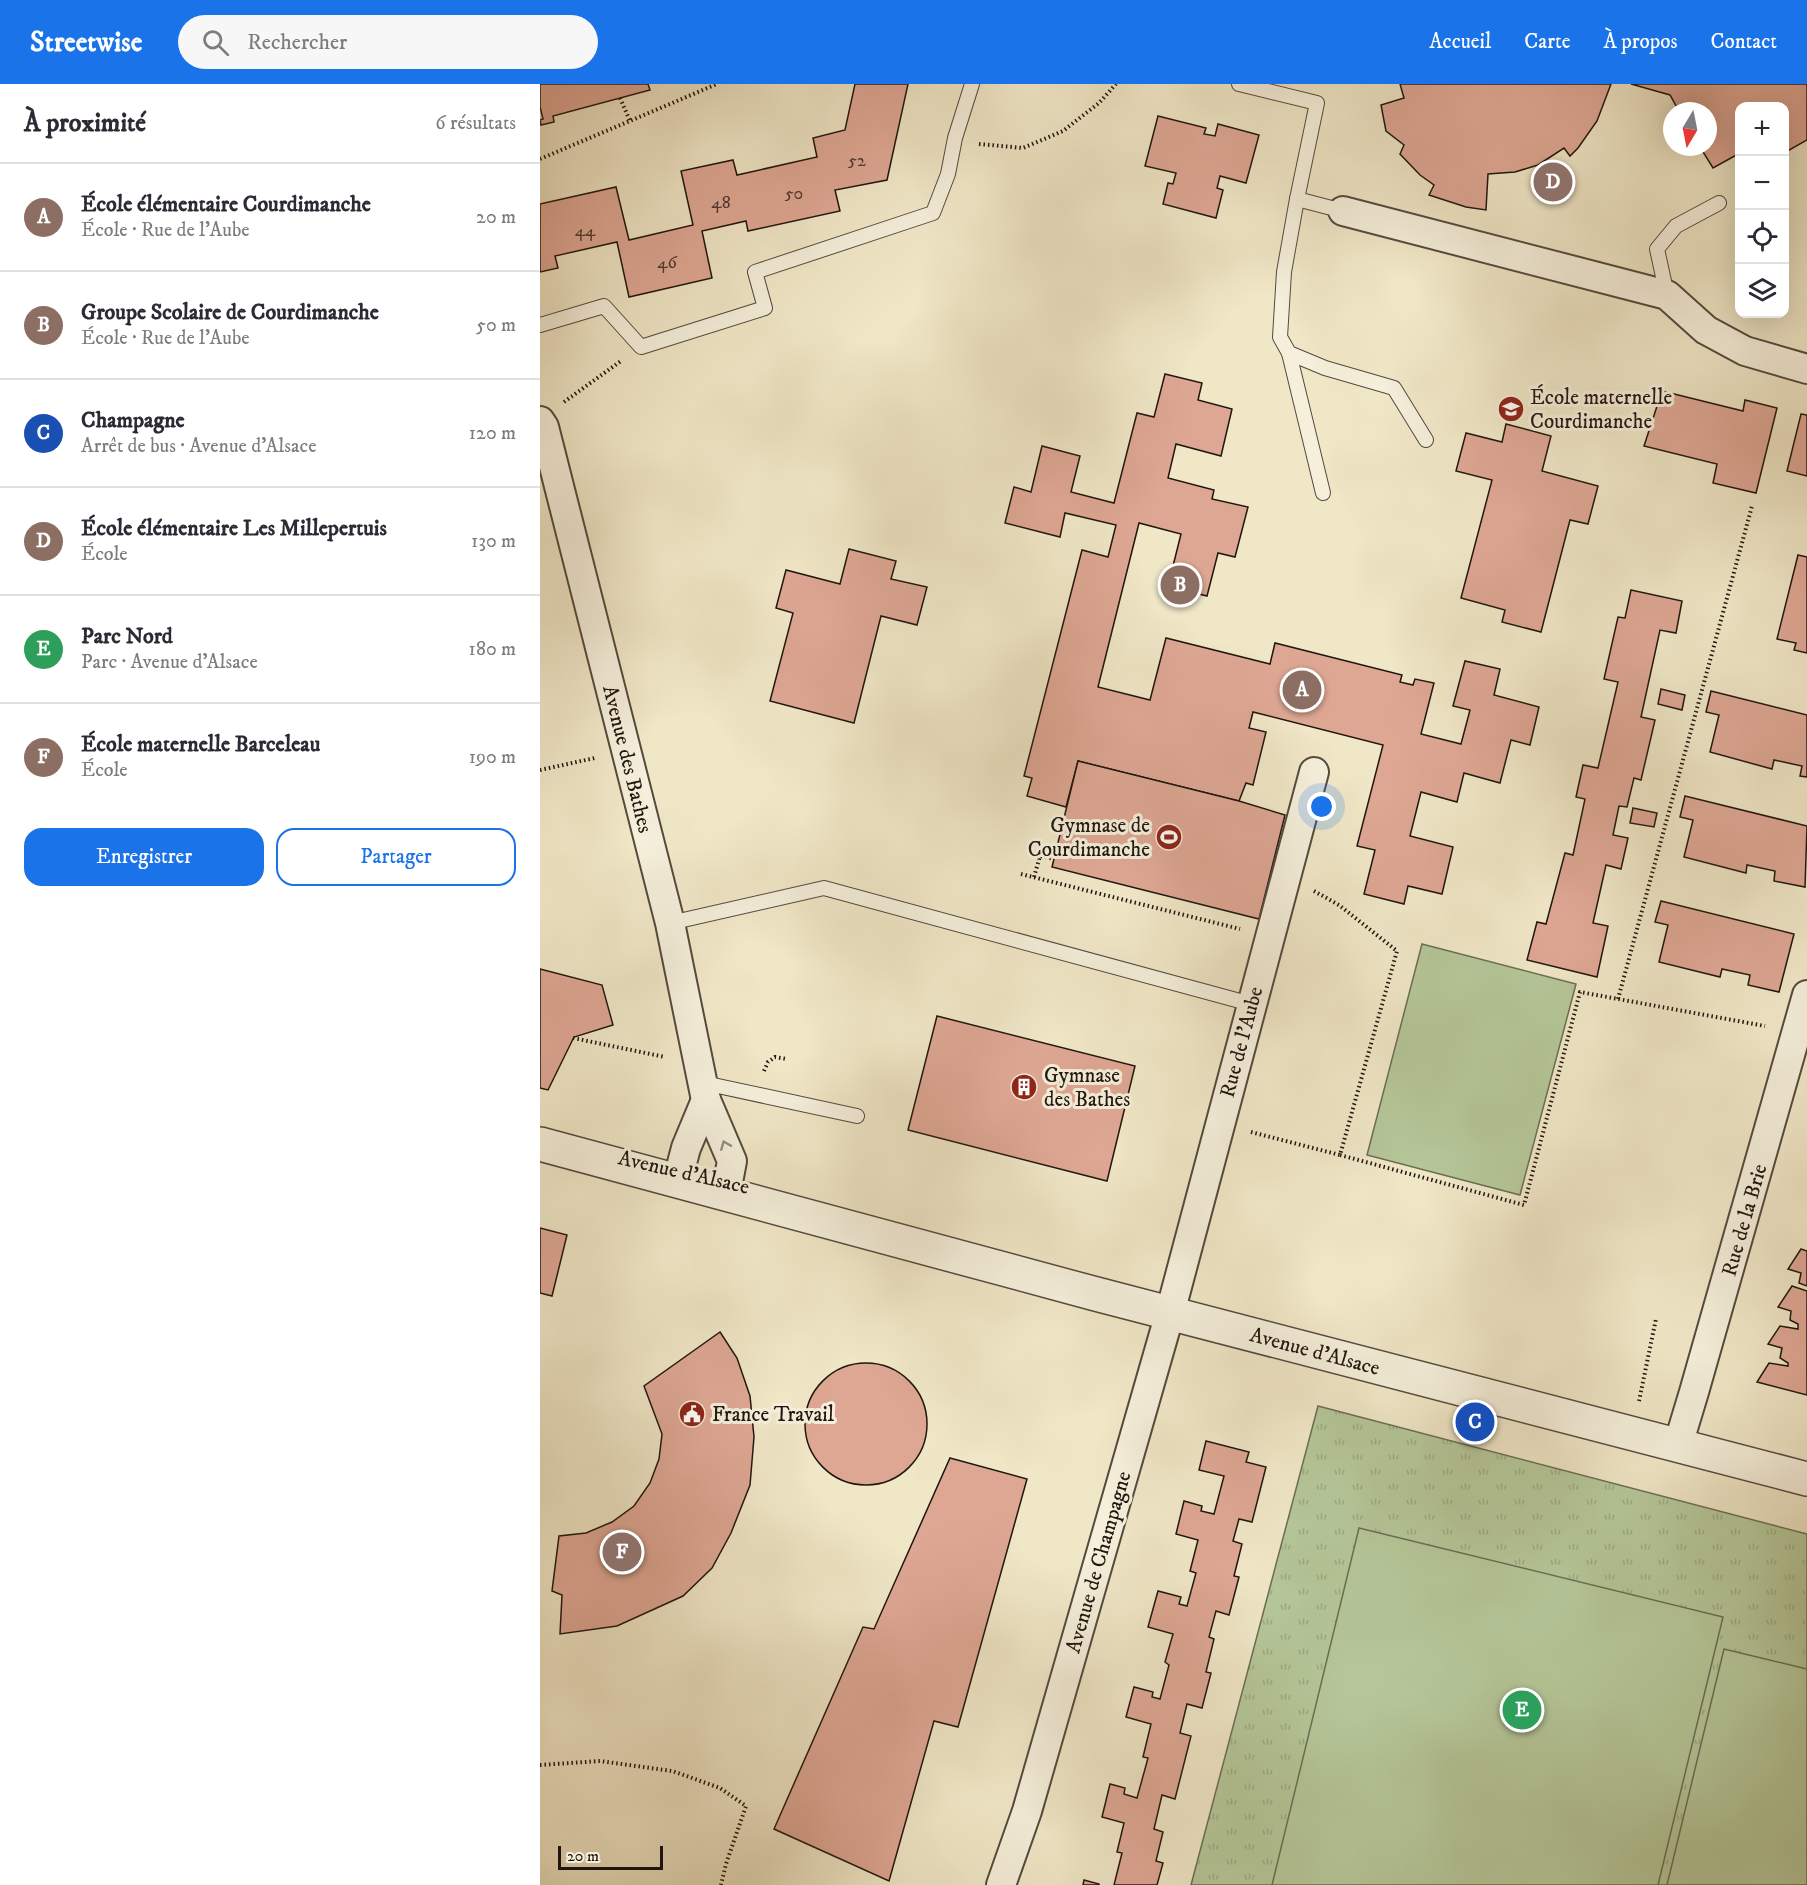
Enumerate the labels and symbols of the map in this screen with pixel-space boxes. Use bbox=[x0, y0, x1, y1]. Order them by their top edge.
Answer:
north arrow bbox=[1663, 102, 1717, 156]
house number: 52 bbox=[848, 150, 866, 172]
pin: D bbox=[1534, 160, 1572, 204]
house number: 50 bbox=[785, 183, 803, 205]
house number: 48 bbox=[711, 192, 731, 214]
house number: 44 bbox=[575, 220, 596, 242]
house number: 46 bbox=[657, 252, 677, 274]
place label: École maternelle Courdimanche bbox=[1530, 384, 1673, 435]
school or university icon: École maternelle Courdimanche bbox=[1496, 394, 1526, 424]
pin: B bbox=[1160, 562, 1200, 608]
pin: A bbox=[1282, 668, 1322, 712]
street label: Avenue des Bathes bbox=[596, 683, 658, 836]
your location bbox=[1307, 792, 1336, 821]
place label: Gymnase de Courdimanche bbox=[1028, 813, 1150, 863]
sports icon: Gymnase de Courdimanche bbox=[1154, 822, 1184, 852]
street label: Rue de l'Aube bbox=[1215, 984, 1269, 1101]
place label: Gymnase des Bathes bbox=[1044, 1063, 1130, 1113]
building icon: Gymnase des Bathes bbox=[1009, 1072, 1039, 1102]
one-way arrow bbox=[720, 1141, 732, 1152]
street label: Avenue d'Alsace bbox=[616, 1145, 752, 1201]
street label: Rue de la Brie bbox=[1717, 1161, 1774, 1280]
street label: Avenue d'Alsace bbox=[1247, 1322, 1383, 1382]
public building icon: France Travail bbox=[677, 1399, 707, 1429]
pin: C bbox=[1456, 1400, 1494, 1444]
place label: France Travail bbox=[712, 1402, 835, 1428]
street label: Avenue de Champagne bbox=[1061, 1468, 1137, 1656]
pin: F bbox=[602, 1530, 641, 1574]
pin: E bbox=[1502, 1688, 1542, 1732]
scale bar bbox=[558, 1843, 663, 1870]

